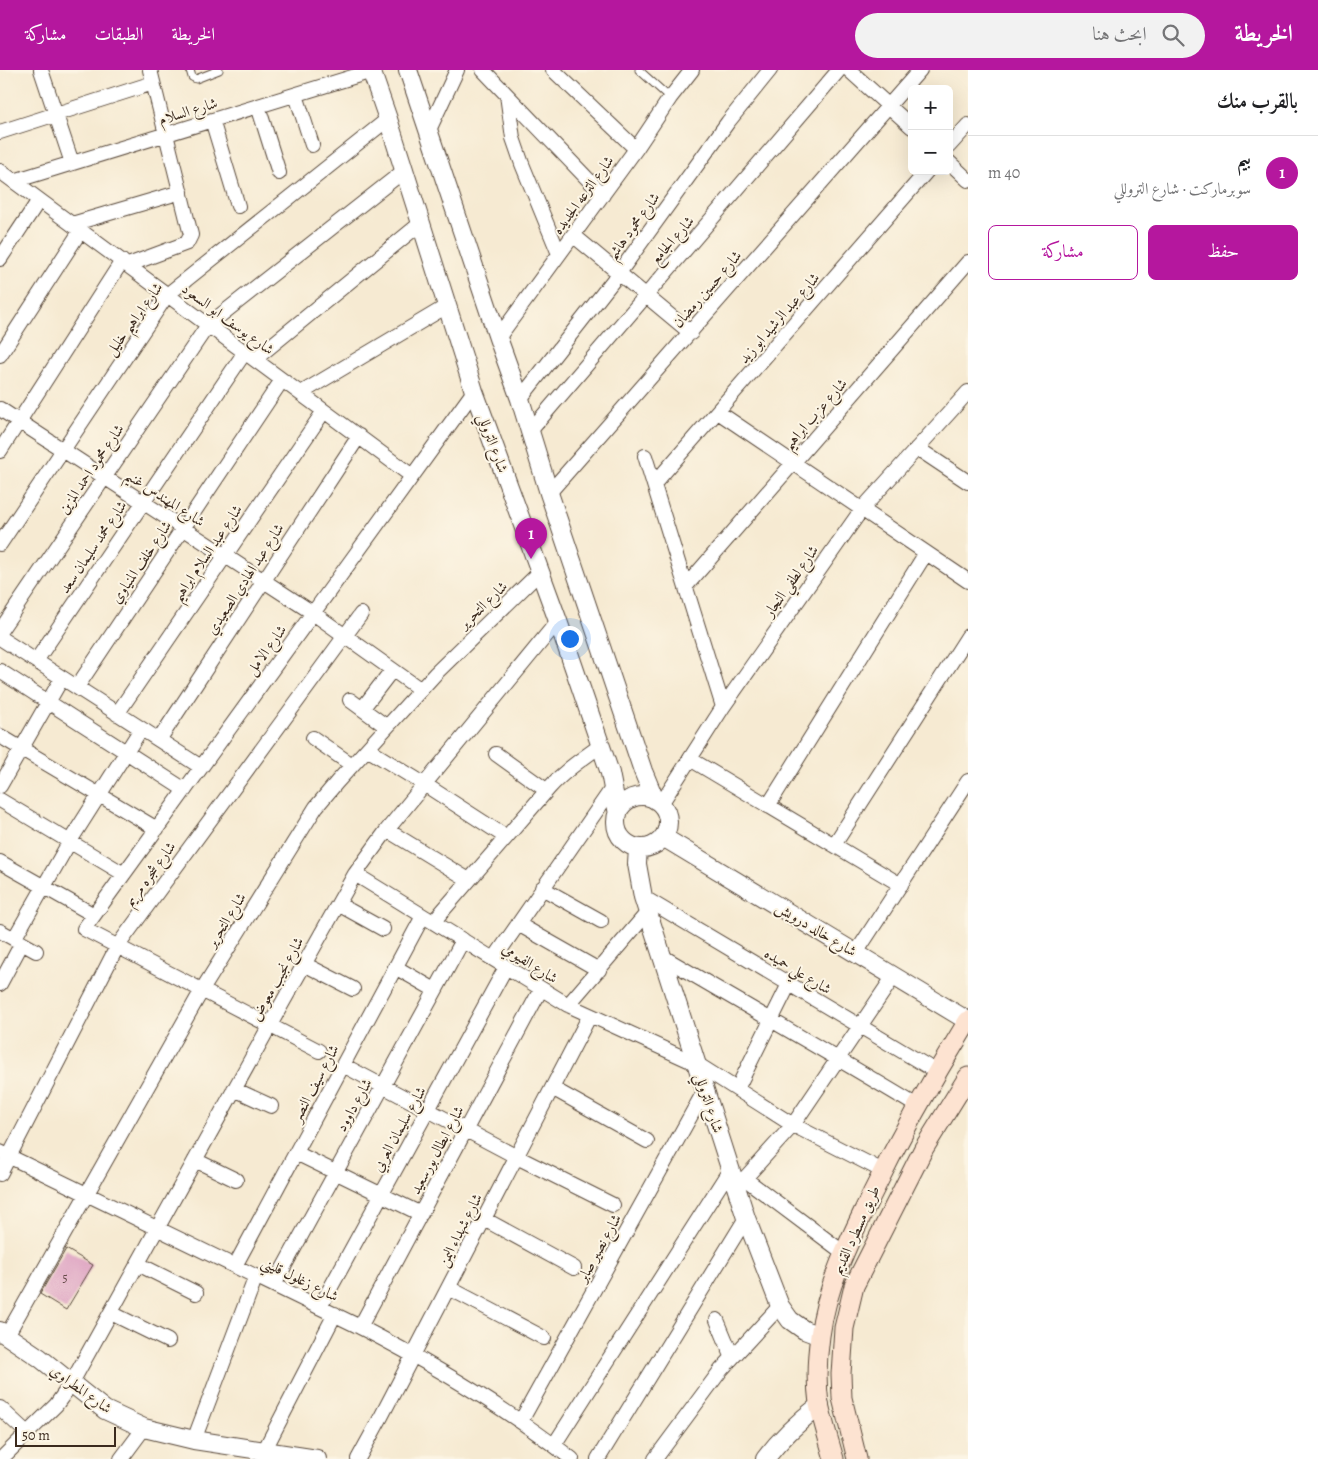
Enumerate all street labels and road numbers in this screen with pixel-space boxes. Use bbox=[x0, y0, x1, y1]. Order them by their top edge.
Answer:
street label: شارع السلام bbox=[156, 93, 221, 132]
street label: شارع الترعه الجديده bbox=[548, 152, 621, 240]
street label: شارع محمود هاشم bbox=[602, 188, 668, 267]
street label: شارع الجامع bbox=[645, 211, 702, 271]
street label: شارع حسين رمضان bbox=[668, 246, 748, 334]
street label: شارع عبد الرشيد ابو زيد bbox=[734, 268, 826, 370]
street label: شارع ابراهيم خليل bbox=[101, 278, 171, 363]
street label: شارع يوسف ابو السعود bbox=[176, 279, 278, 362]
street label: شارع عزب ابراهيم bbox=[778, 374, 855, 457]
street label: شارع التروللي bbox=[469, 411, 513, 477]
street label: شارع محمود احمد المزين bbox=[53, 420, 131, 520]
street label: شارع المهندس غنيم bbox=[119, 465, 209, 535]
street label: شارع محمد سليمان سعد bbox=[54, 497, 134, 599]
street label: شارع عبد السلام ابراهيم bbox=[167, 500, 251, 608]
street label: شارع خلف المنياوي bbox=[106, 517, 179, 609]
street label: شارع عبد الهادي الصعيدي bbox=[201, 519, 291, 640]
street label: شارع لطفي النجار bbox=[758, 541, 826, 625]
street label: شارع التحرير bbox=[453, 577, 514, 637]
street label: شارع الامل bbox=[241, 621, 293, 681]
street label: شارع شجره مريم bbox=[120, 838, 183, 912]
street label: شارع التحرير bbox=[200, 889, 253, 955]
street label: شارع خالد درويش bbox=[770, 897, 860, 964]
street label: شارع نجيب معوض bbox=[246, 933, 311, 1026]
street label: شارع الفيومي bbox=[497, 938, 562, 991]
street label: شارع علي حميده bbox=[759, 943, 835, 1002]
street label: شارع سيف النصر bbox=[285, 1041, 346, 1128]
street label: شارع التروللي bbox=[686, 1071, 728, 1137]
street label: شارع داوود bbox=[331, 1075, 379, 1137]
street label: شارع سليمان العربي bbox=[367, 1083, 433, 1177]
street label: شارع ابطال بورسعيد bbox=[405, 1102, 471, 1199]
street label: طريق مسطرد القديم bbox=[827, 1182, 887, 1279]
street label: شارع شهداء اليمن bbox=[433, 1190, 490, 1272]
street label: شارع نصير صابر bbox=[571, 1210, 629, 1289]
street label: شارع زغلول قليني bbox=[256, 1252, 342, 1310]
street label: شارع المطراوي bbox=[44, 1360, 116, 1421]

